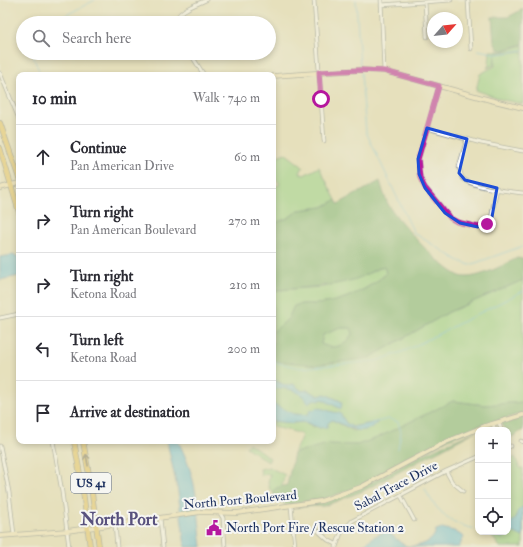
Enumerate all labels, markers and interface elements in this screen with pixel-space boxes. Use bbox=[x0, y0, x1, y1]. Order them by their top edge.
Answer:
north arrow bbox=[427, 12, 463, 48]
search box bbox=[16, 16, 276, 60]
icon: search bbox=[30, 27, 52, 49]
text: Search here bbox=[62, 29, 131, 48]
text: 10 min bbox=[32, 88, 77, 109]
text: Walk · 740 m bbox=[193, 90, 260, 106]
route start bbox=[312, 90, 330, 108]
text: Continue bbox=[70, 139, 126, 158]
icon: ahead bbox=[32, 146, 54, 168]
text: 60 m bbox=[234, 149, 260, 165]
text: Pan American Drive bbox=[70, 158, 174, 174]
text: Turn right bbox=[70, 203, 133, 222]
icon: right bbox=[32, 210, 54, 232]
text: 270 m bbox=[228, 213, 260, 229]
route end bbox=[478, 215, 496, 233]
text: Pan American Boulevard bbox=[70, 222, 196, 238]
text: Turn right bbox=[70, 267, 133, 286]
icon: right bbox=[32, 274, 54, 296]
text: 210 m bbox=[229, 277, 260, 293]
text: Ketona Road bbox=[70, 286, 137, 302]
text: Turn left bbox=[70, 331, 124, 350]
icon: left bbox=[32, 338, 54, 360]
text: 200 m bbox=[227, 341, 260, 357]
text: Ketona Road bbox=[70, 350, 137, 366]
icon: arrive bbox=[32, 402, 54, 424]
text: Arrive at destination bbox=[70, 403, 190, 422]
map controls bbox=[475, 427, 511, 535]
button: + bbox=[475, 427, 511, 463]
one-way arrow bbox=[82, 454, 90, 467]
street label: Sabal Trace Drive bbox=[352, 457, 441, 515]
button: − bbox=[475, 463, 511, 499]
road number: US 41 bbox=[71, 473, 111, 493]
street label: North Port Boulevard bbox=[183, 487, 298, 513]
button: locate bbox=[475, 499, 511, 535]
district label: North Port bbox=[80, 509, 158, 530]
public building icon: North Port Fire / Rescue Station 2 bbox=[205, 519, 223, 537]
place label: North Port Fire / Rescue Station 2 bbox=[226, 520, 404, 536]

